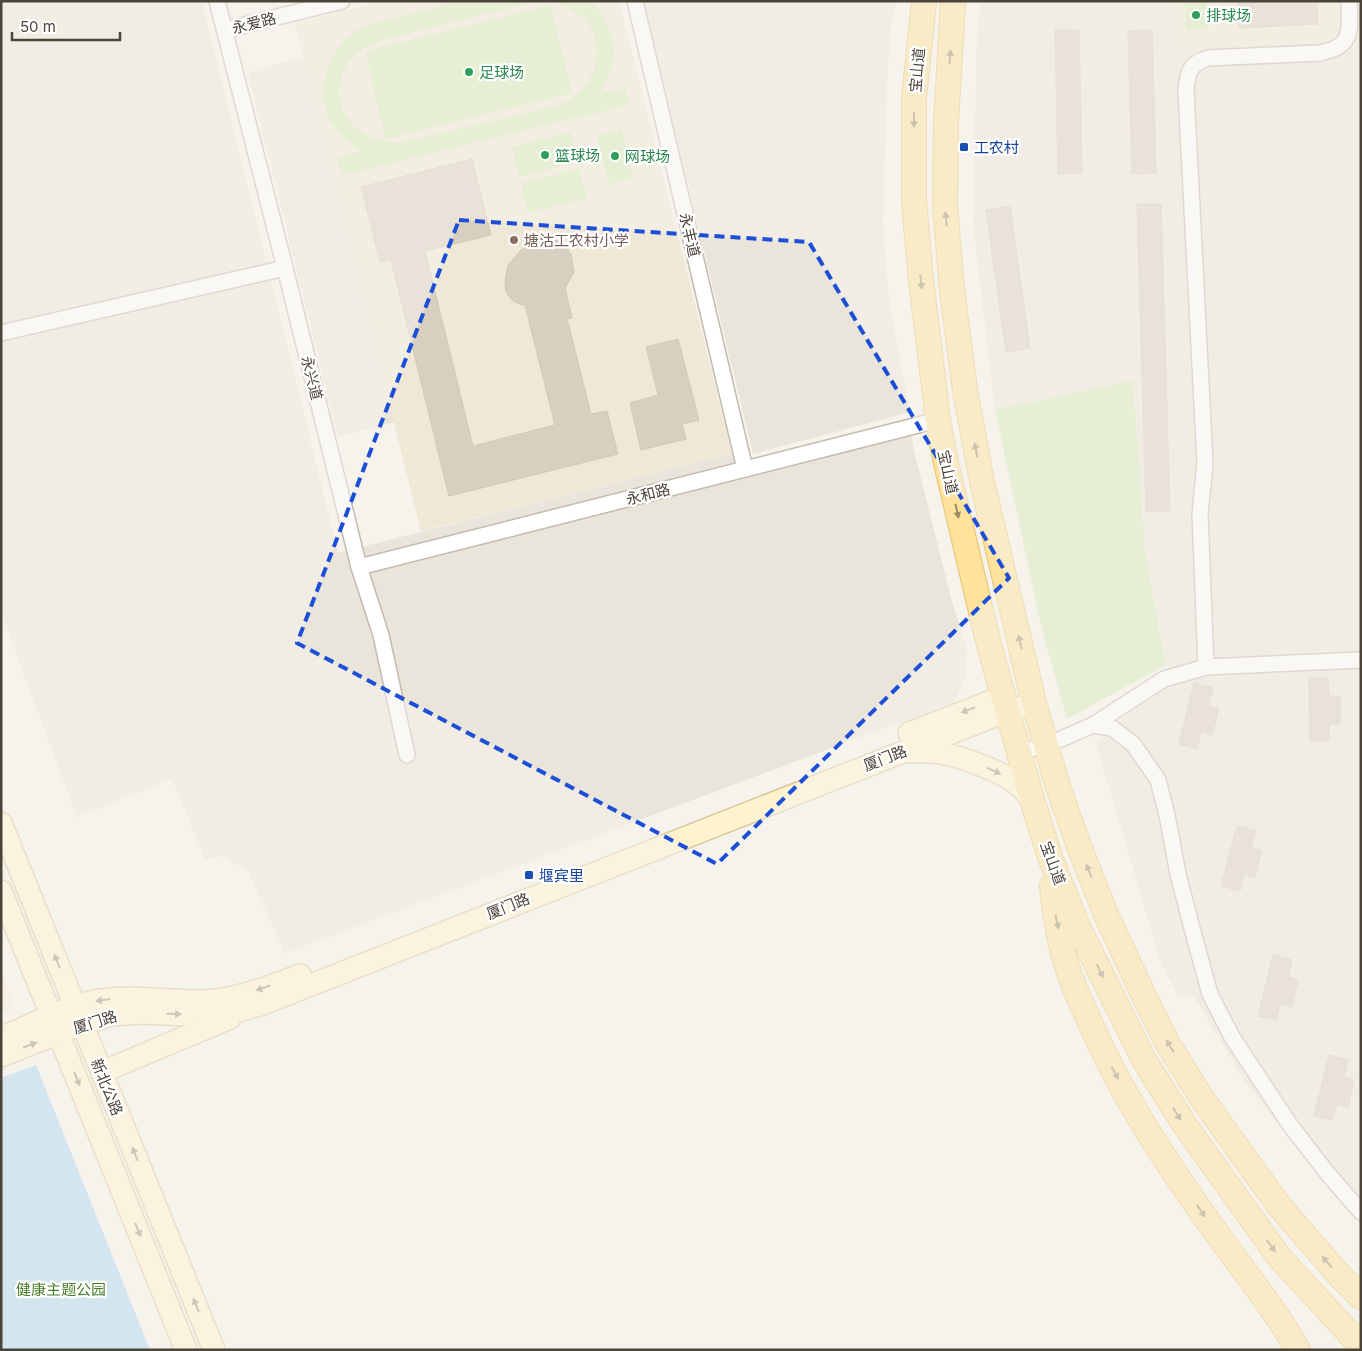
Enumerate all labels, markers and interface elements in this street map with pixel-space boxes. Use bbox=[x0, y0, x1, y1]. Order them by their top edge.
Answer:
place label: 排球场 bbox=[1206, 6, 1251, 25]
street label: 永爱路 bbox=[230, 8, 278, 38]
marker: 排球场 bbox=[1190, 9, 1202, 21]
scale bar bbox=[12, 10, 120, 42]
text: 50 m bbox=[20, 17, 56, 36]
street label: 宝山道 bbox=[906, 47, 928, 93]
one-way arrow bbox=[946, 49, 954, 65]
place label: 足球场 bbox=[479, 63, 524, 82]
marker: 足球场 bbox=[463, 66, 475, 78]
one-way arrow bbox=[910, 112, 918, 128]
place label: 工农村 bbox=[974, 138, 1019, 157]
marker: 工农村 bbox=[958, 141, 970, 153]
place label: 篮球场 bbox=[555, 146, 600, 165]
place label: 网球场 bbox=[625, 147, 670, 166]
marker: 篮球场 bbox=[539, 149, 551, 161]
marker: 网球场 bbox=[609, 150, 621, 162]
street label: 永丰道 bbox=[676, 211, 704, 259]
one-way arrow bbox=[942, 211, 950, 227]
place label: 塘沽工农村小学 bbox=[524, 231, 629, 250]
marker: 塘沽工农村小学 bbox=[508, 234, 520, 246]
one-way arrow bbox=[917, 274, 925, 290]
street label: 永兴道 bbox=[297, 354, 327, 402]
one-way arrow bbox=[972, 442, 980, 457]
street label: 宝山道 bbox=[934, 448, 962, 496]
street label: 永和路 bbox=[624, 479, 672, 509]
one-way arrow bbox=[953, 504, 961, 519]
one-way arrow bbox=[1016, 635, 1024, 650]
one-way arrow bbox=[960, 706, 975, 714]
street label: 厦门路 bbox=[861, 741, 909, 775]
one-way arrow bbox=[987, 768, 1001, 776]
street label: 宝山道 bbox=[1036, 839, 1070, 887]
one-way arrow bbox=[1085, 863, 1093, 878]
place label: 堰宾里 bbox=[539, 866, 584, 885]
marker: 堰宾里 bbox=[523, 869, 535, 881]
street label: 厦门路 bbox=[484, 889, 532, 923]
one-way arrow bbox=[1053, 915, 1061, 930]
one-way arrow bbox=[53, 953, 61, 968]
one-way arrow bbox=[1096, 964, 1104, 978]
one-way arrow bbox=[256, 984, 271, 992]
one-way arrow bbox=[95, 996, 111, 1004]
street label: 厦门路 bbox=[71, 1006, 119, 1038]
one-way arrow bbox=[166, 1011, 182, 1019]
one-way arrow bbox=[1165, 1040, 1174, 1053]
one-way arrow bbox=[23, 1041, 38, 1049]
street label: 新北公路 bbox=[87, 1056, 127, 1118]
one-way arrow bbox=[1111, 1066, 1119, 1081]
one-way arrow bbox=[73, 1072, 81, 1087]
one-way arrow bbox=[1172, 1107, 1182, 1120]
one-way arrow bbox=[131, 1146, 139, 1161]
one-way arrow bbox=[1196, 1204, 1206, 1218]
one-way arrow bbox=[134, 1223, 142, 1237]
one-way arrow bbox=[1266, 1239, 1276, 1253]
one-way arrow bbox=[1322, 1255, 1333, 1268]
park label: 健康主题公园 bbox=[16, 1280, 106, 1299]
one-way arrow bbox=[192, 1297, 199, 1312]

